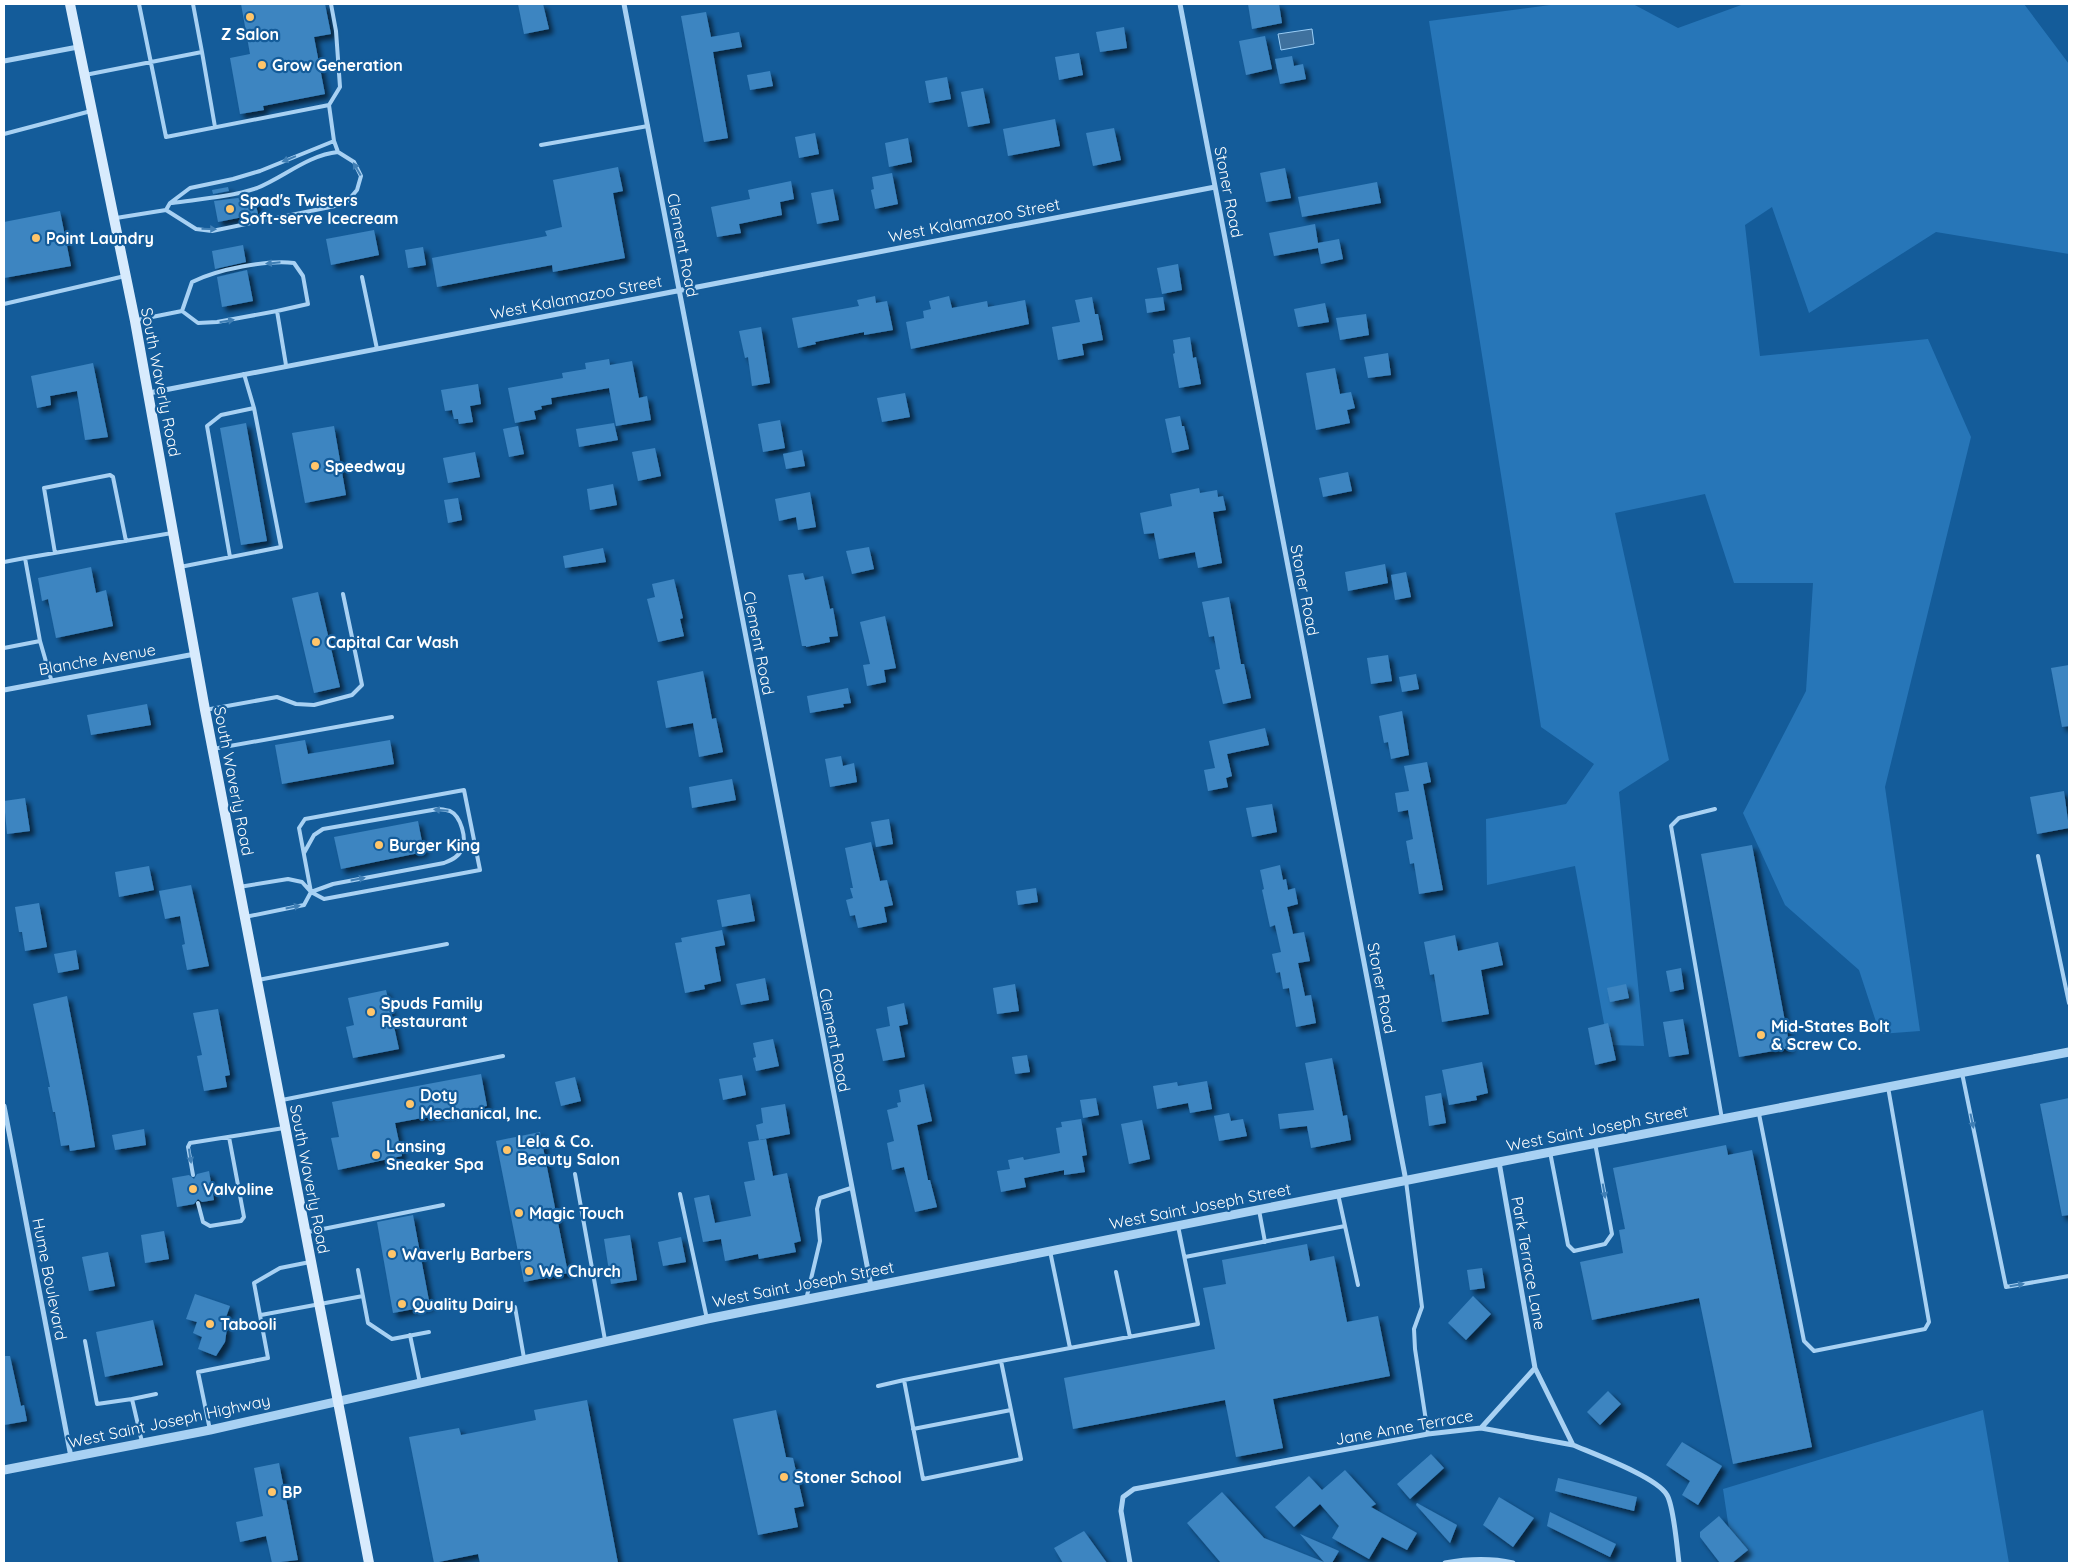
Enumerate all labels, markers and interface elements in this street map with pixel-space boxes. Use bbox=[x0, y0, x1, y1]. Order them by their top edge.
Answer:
marker: Z Salon bbox=[244, 11, 256, 23]
place label: Z Salon bbox=[221, 24, 279, 44]
place label: Grow Generation bbox=[272, 55, 403, 75]
marker: Grow Generation bbox=[256, 59, 268, 71]
street label: Stoner Road bbox=[1210, 145, 1248, 239]
one-way arrow bbox=[281, 155, 296, 163]
one-way arrow bbox=[352, 162, 361, 175]
place label: Spad's Twisters Soft-serve Icecream bbox=[240, 190, 399, 228]
street label: Clement Road bbox=[663, 191, 703, 299]
street label: West Kalamazoo Street bbox=[886, 194, 1062, 246]
marker: Spad's Twisters Soft-serve Icecream bbox=[224, 203, 236, 215]
one-way arrow bbox=[202, 226, 218, 234]
place label: Point Laundry bbox=[46, 228, 154, 248]
marker: Point Laundry bbox=[30, 232, 42, 244]
one-way arrow bbox=[264, 259, 280, 267]
street label: West Kalamazoo Street bbox=[488, 271, 664, 323]
street label: South Waverly Road bbox=[137, 306, 185, 458]
one-way arrow bbox=[219, 316, 235, 324]
place label: Speedway bbox=[325, 456, 405, 476]
marker: Speedway bbox=[309, 460, 321, 472]
street label: Stoner Road bbox=[1286, 543, 1324, 637]
street label: Clement Road bbox=[739, 589, 779, 697]
place label: Capital Car Wash bbox=[326, 632, 459, 652]
marker: Capital Car Wash bbox=[310, 636, 322, 648]
street label: Blanche Avenue bbox=[37, 639, 157, 679]
street label: South Waverly Road bbox=[210, 705, 258, 857]
one-way arrow bbox=[433, 806, 449, 814]
place label: Burger King bbox=[389, 835, 480, 855]
marker: Burger King bbox=[373, 839, 385, 851]
one-way arrow bbox=[351, 875, 366, 883]
one-way arrow bbox=[285, 903, 300, 911]
street label: Stoner Road bbox=[1363, 941, 1401, 1035]
street label: Clement Road bbox=[815, 986, 855, 1094]
place label: Spuds Family Restaurant bbox=[381, 993, 483, 1031]
marker: Spuds Family Restaurant bbox=[365, 1006, 377, 1018]
place label: Mid-States Bolt & Screw Co. bbox=[1771, 1016, 1890, 1054]
marker: Mid-States Bolt & Screw Co. bbox=[1755, 1029, 1767, 1041]
place label: Doty Mechanical, Inc. bbox=[420, 1085, 541, 1123]
marker: Doty Mechanical, Inc. bbox=[404, 1098, 416, 1110]
street label: West Saint Joseph Street bbox=[1504, 1101, 1690, 1155]
street label: South Waverly Road bbox=[286, 1103, 334, 1255]
one-way arrow bbox=[1968, 1113, 1976, 1128]
place label: Lela & Co. Beauty Salon bbox=[517, 1131, 620, 1169]
place label: Lansing Sneaker Spa bbox=[386, 1136, 484, 1174]
marker: Lela & Co. Beauty Salon bbox=[501, 1144, 513, 1156]
one-way arrow bbox=[186, 1149, 194, 1165]
marker: Lansing Sneaker Spa bbox=[370, 1149, 382, 1161]
place label: Valvoline bbox=[203, 1179, 274, 1199]
street label: West Saint Joseph Street bbox=[1107, 1179, 1293, 1233]
marker: Valvoline bbox=[187, 1183, 199, 1195]
one-way arrow bbox=[1601, 1184, 1609, 1200]
street label: Park Terrace Lane bbox=[1507, 1195, 1551, 1331]
place label: Magic Touch bbox=[529, 1203, 624, 1223]
marker: Magic Touch bbox=[513, 1207, 525, 1219]
street label: Hume Boulevard bbox=[28, 1216, 72, 1342]
place label: Waverly Barbers bbox=[402, 1244, 532, 1264]
marker: Waverly Barbers bbox=[386, 1248, 398, 1260]
street label: West Saint Joseph Street bbox=[710, 1257, 896, 1311]
place label: We Church bbox=[539, 1261, 621, 1281]
marker: We Church bbox=[523, 1265, 535, 1277]
one-way arrow bbox=[2009, 1281, 2025, 1289]
place label: Quality Dairy bbox=[412, 1294, 514, 1314]
marker: Quality Dairy bbox=[396, 1298, 408, 1310]
place label: Tabooli bbox=[220, 1314, 277, 1334]
marker: Tabooli bbox=[204, 1318, 216, 1330]
street label: West Saint Joseph Highway bbox=[66, 1390, 272, 1452]
street label: Jane Anne Terrace bbox=[1333, 1405, 1475, 1449]
place label: Stoner School bbox=[794, 1467, 902, 1487]
marker: Stoner School bbox=[778, 1471, 790, 1483]
place label: BP bbox=[282, 1482, 302, 1502]
marker: BP bbox=[266, 1486, 278, 1498]

